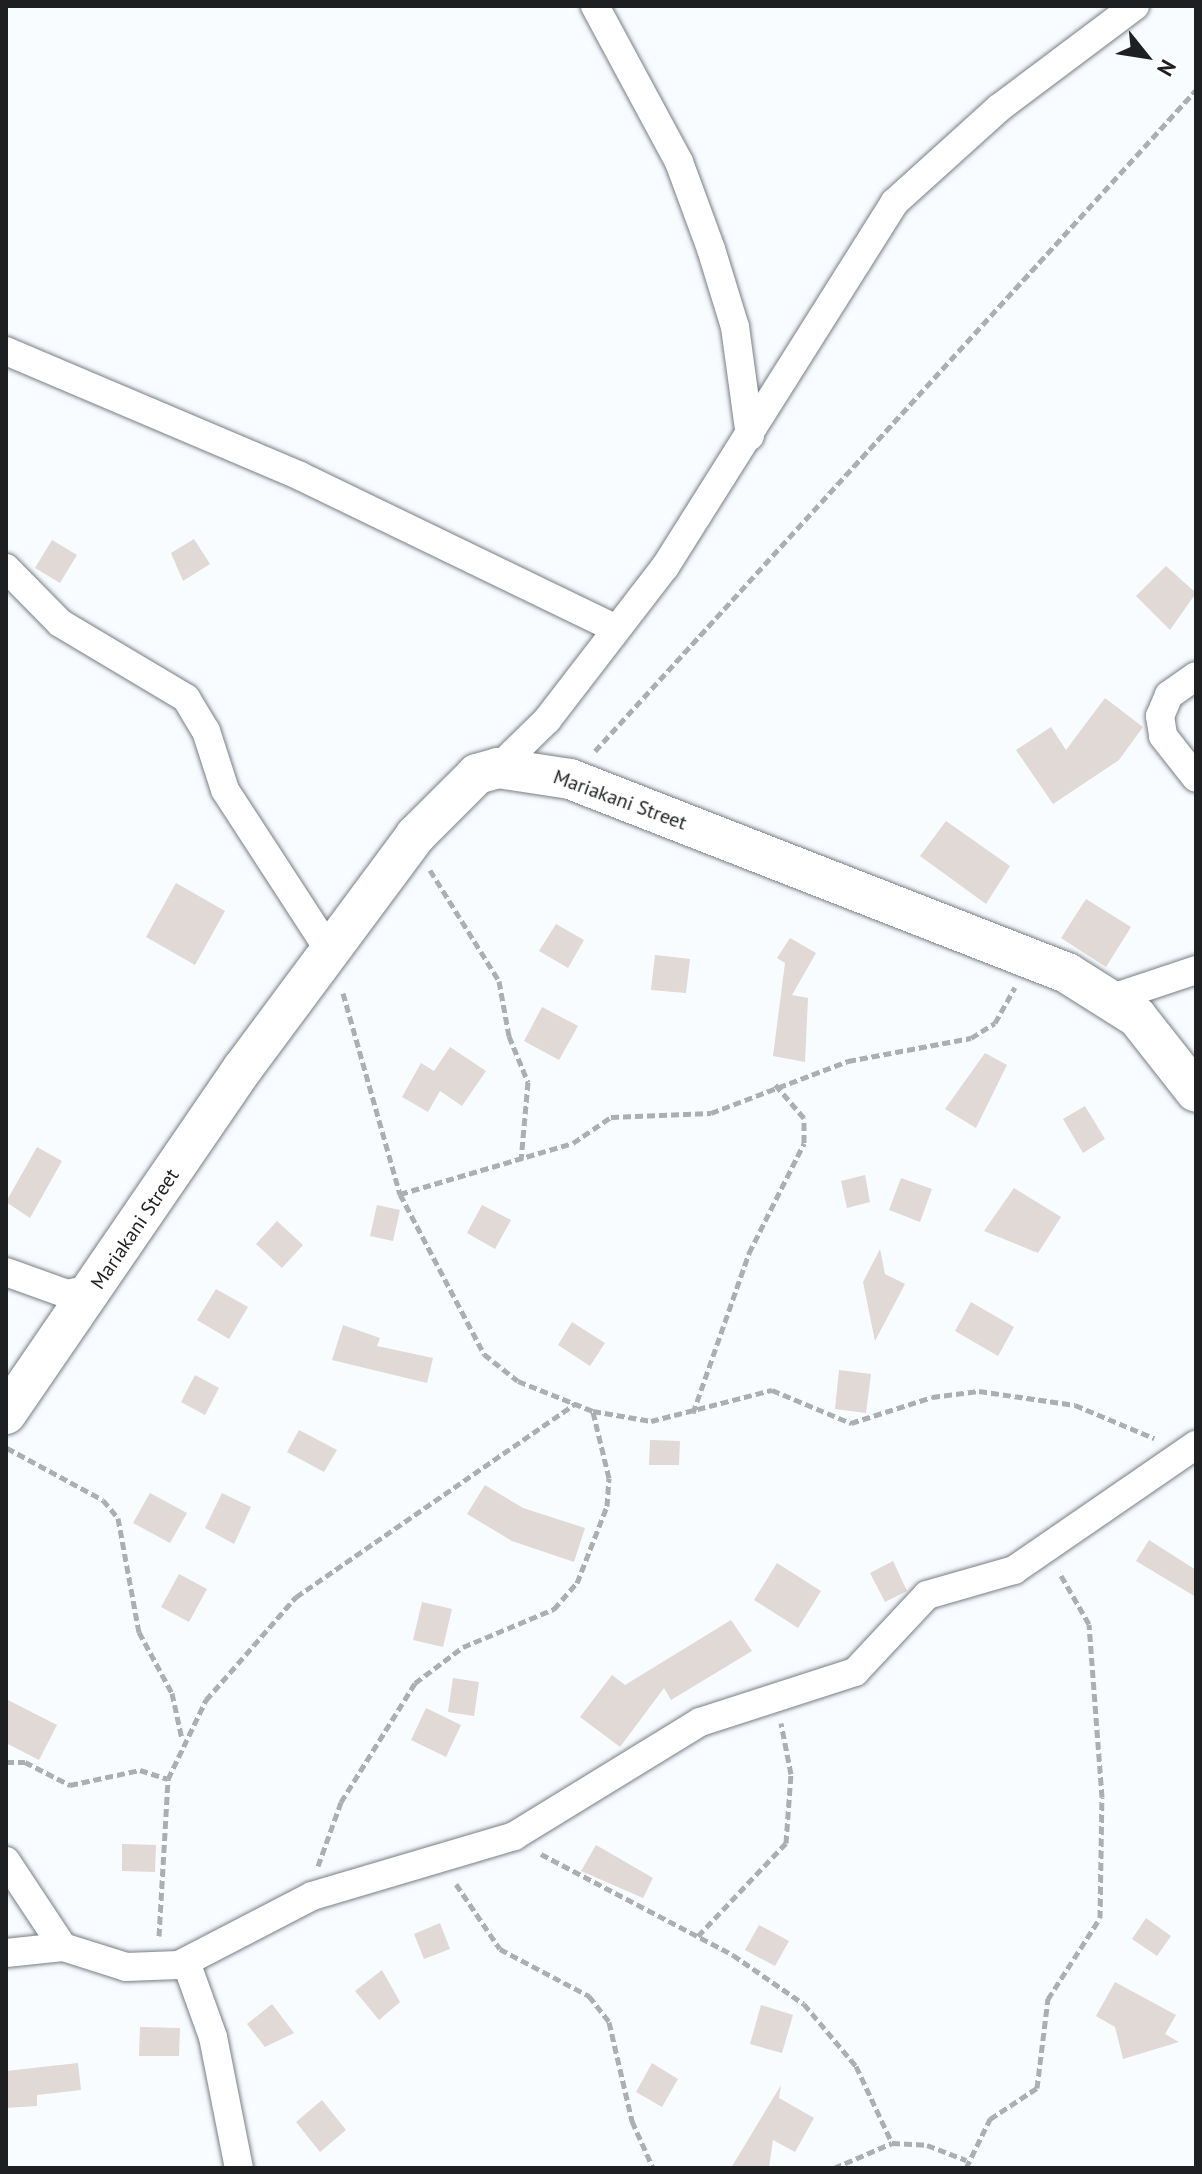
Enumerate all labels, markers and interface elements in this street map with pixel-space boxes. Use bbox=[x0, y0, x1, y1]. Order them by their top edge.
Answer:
north arrow bbox=[1106, 16, 1186, 96]
text: N bbox=[1151, 55, 1183, 81]
street label: Mariakani Street bbox=[550, 765, 690, 835]
street label: Mariakani Street bbox=[86, 1164, 184, 1294]

